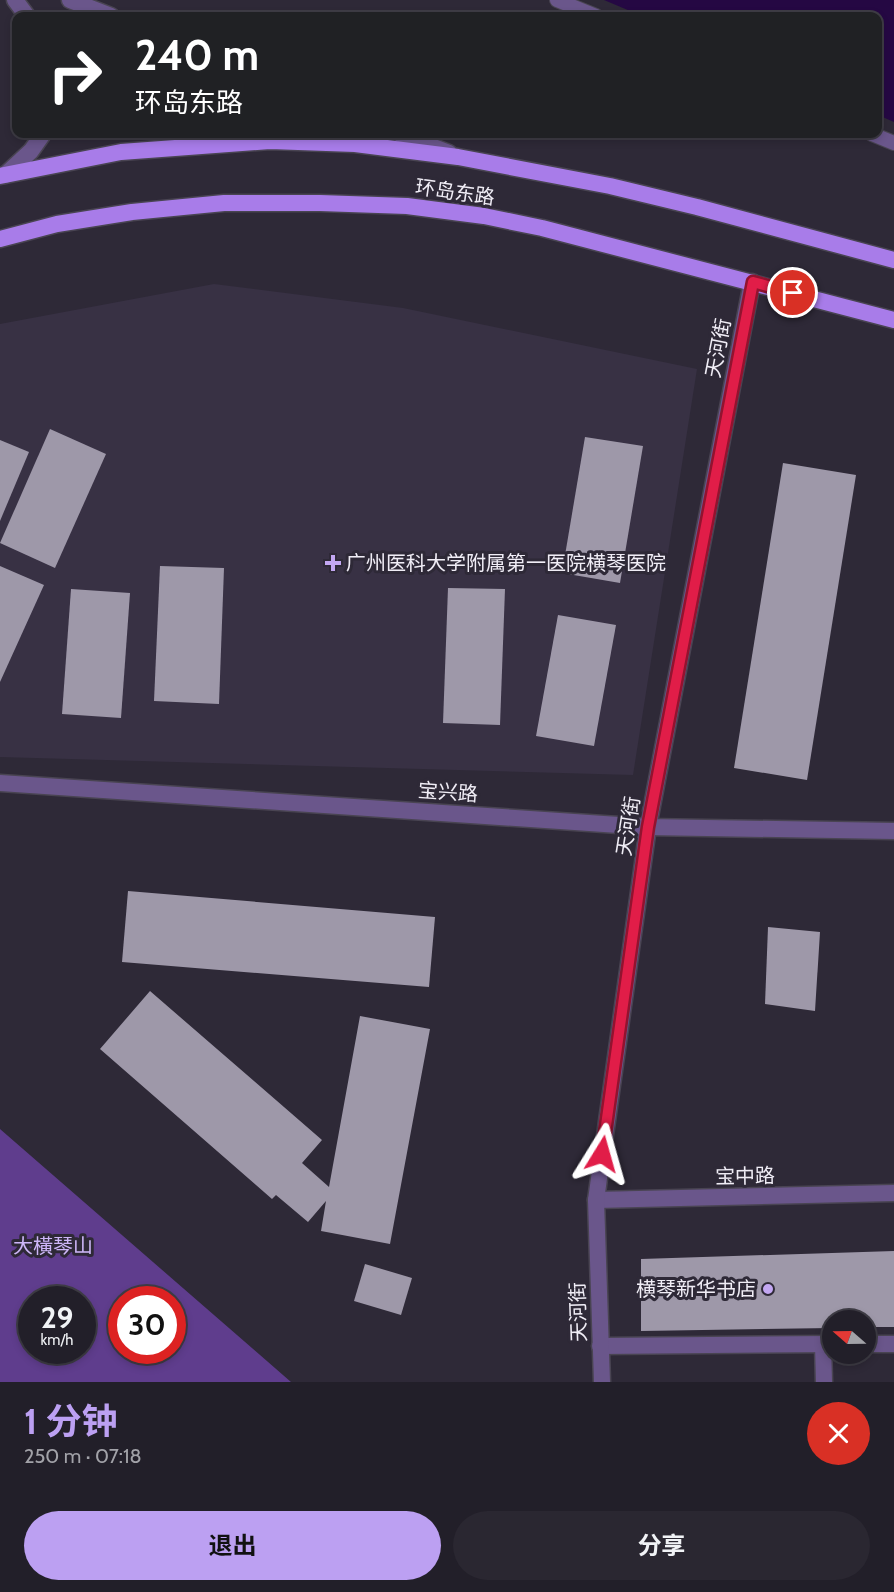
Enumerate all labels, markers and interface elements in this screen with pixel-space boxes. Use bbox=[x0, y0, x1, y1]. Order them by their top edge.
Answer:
text: 240 m bbox=[135, 29, 259, 81]
icon: right bbox=[36, 36, 114, 114]
text: 环岛东路 bbox=[135, 86, 243, 119]
street label: 环岛东路 bbox=[414, 175, 496, 209]
pin bbox=[767, 267, 818, 318]
icon: arrive bbox=[776, 276, 809, 309]
street label: 天河街 bbox=[700, 316, 736, 380]
place label: 广州医科大学附属第一医院横琴医院 bbox=[346, 551, 666, 575]
marker: 广州医科大学附属第一医院横琴医院 bbox=[324, 554, 342, 572]
street label: 宝兴路 bbox=[417, 778, 479, 806]
street label: 天河街 bbox=[611, 794, 645, 858]
position arrow bbox=[570, 1122, 634, 1186]
street label: 宝中路 bbox=[715, 1163, 775, 1189]
park label: 大橫琴山 bbox=[13, 1234, 93, 1258]
place label: 横琴新华书店 bbox=[636, 1277, 756, 1301]
street label: 天河街 bbox=[565, 1282, 591, 1342]
marker: 横琴新华书店 bbox=[761, 1282, 775, 1296]
speed limit sign: 30 bbox=[108, 1286, 186, 1364]
text: 29 bbox=[41, 1299, 73, 1336]
north arrow bbox=[822, 1310, 876, 1364]
map controls bbox=[822, 1310, 876, 1364]
text: km/h bbox=[41, 1331, 73, 1349]
text: 1 分钟 bbox=[24, 1399, 117, 1443]
button: close bbox=[807, 1402, 870, 1465]
text: 250 m · 07:18 bbox=[24, 1444, 142, 1468]
button: 退出 bbox=[24, 1511, 441, 1580]
button: 分享 bbox=[453, 1511, 870, 1580]

